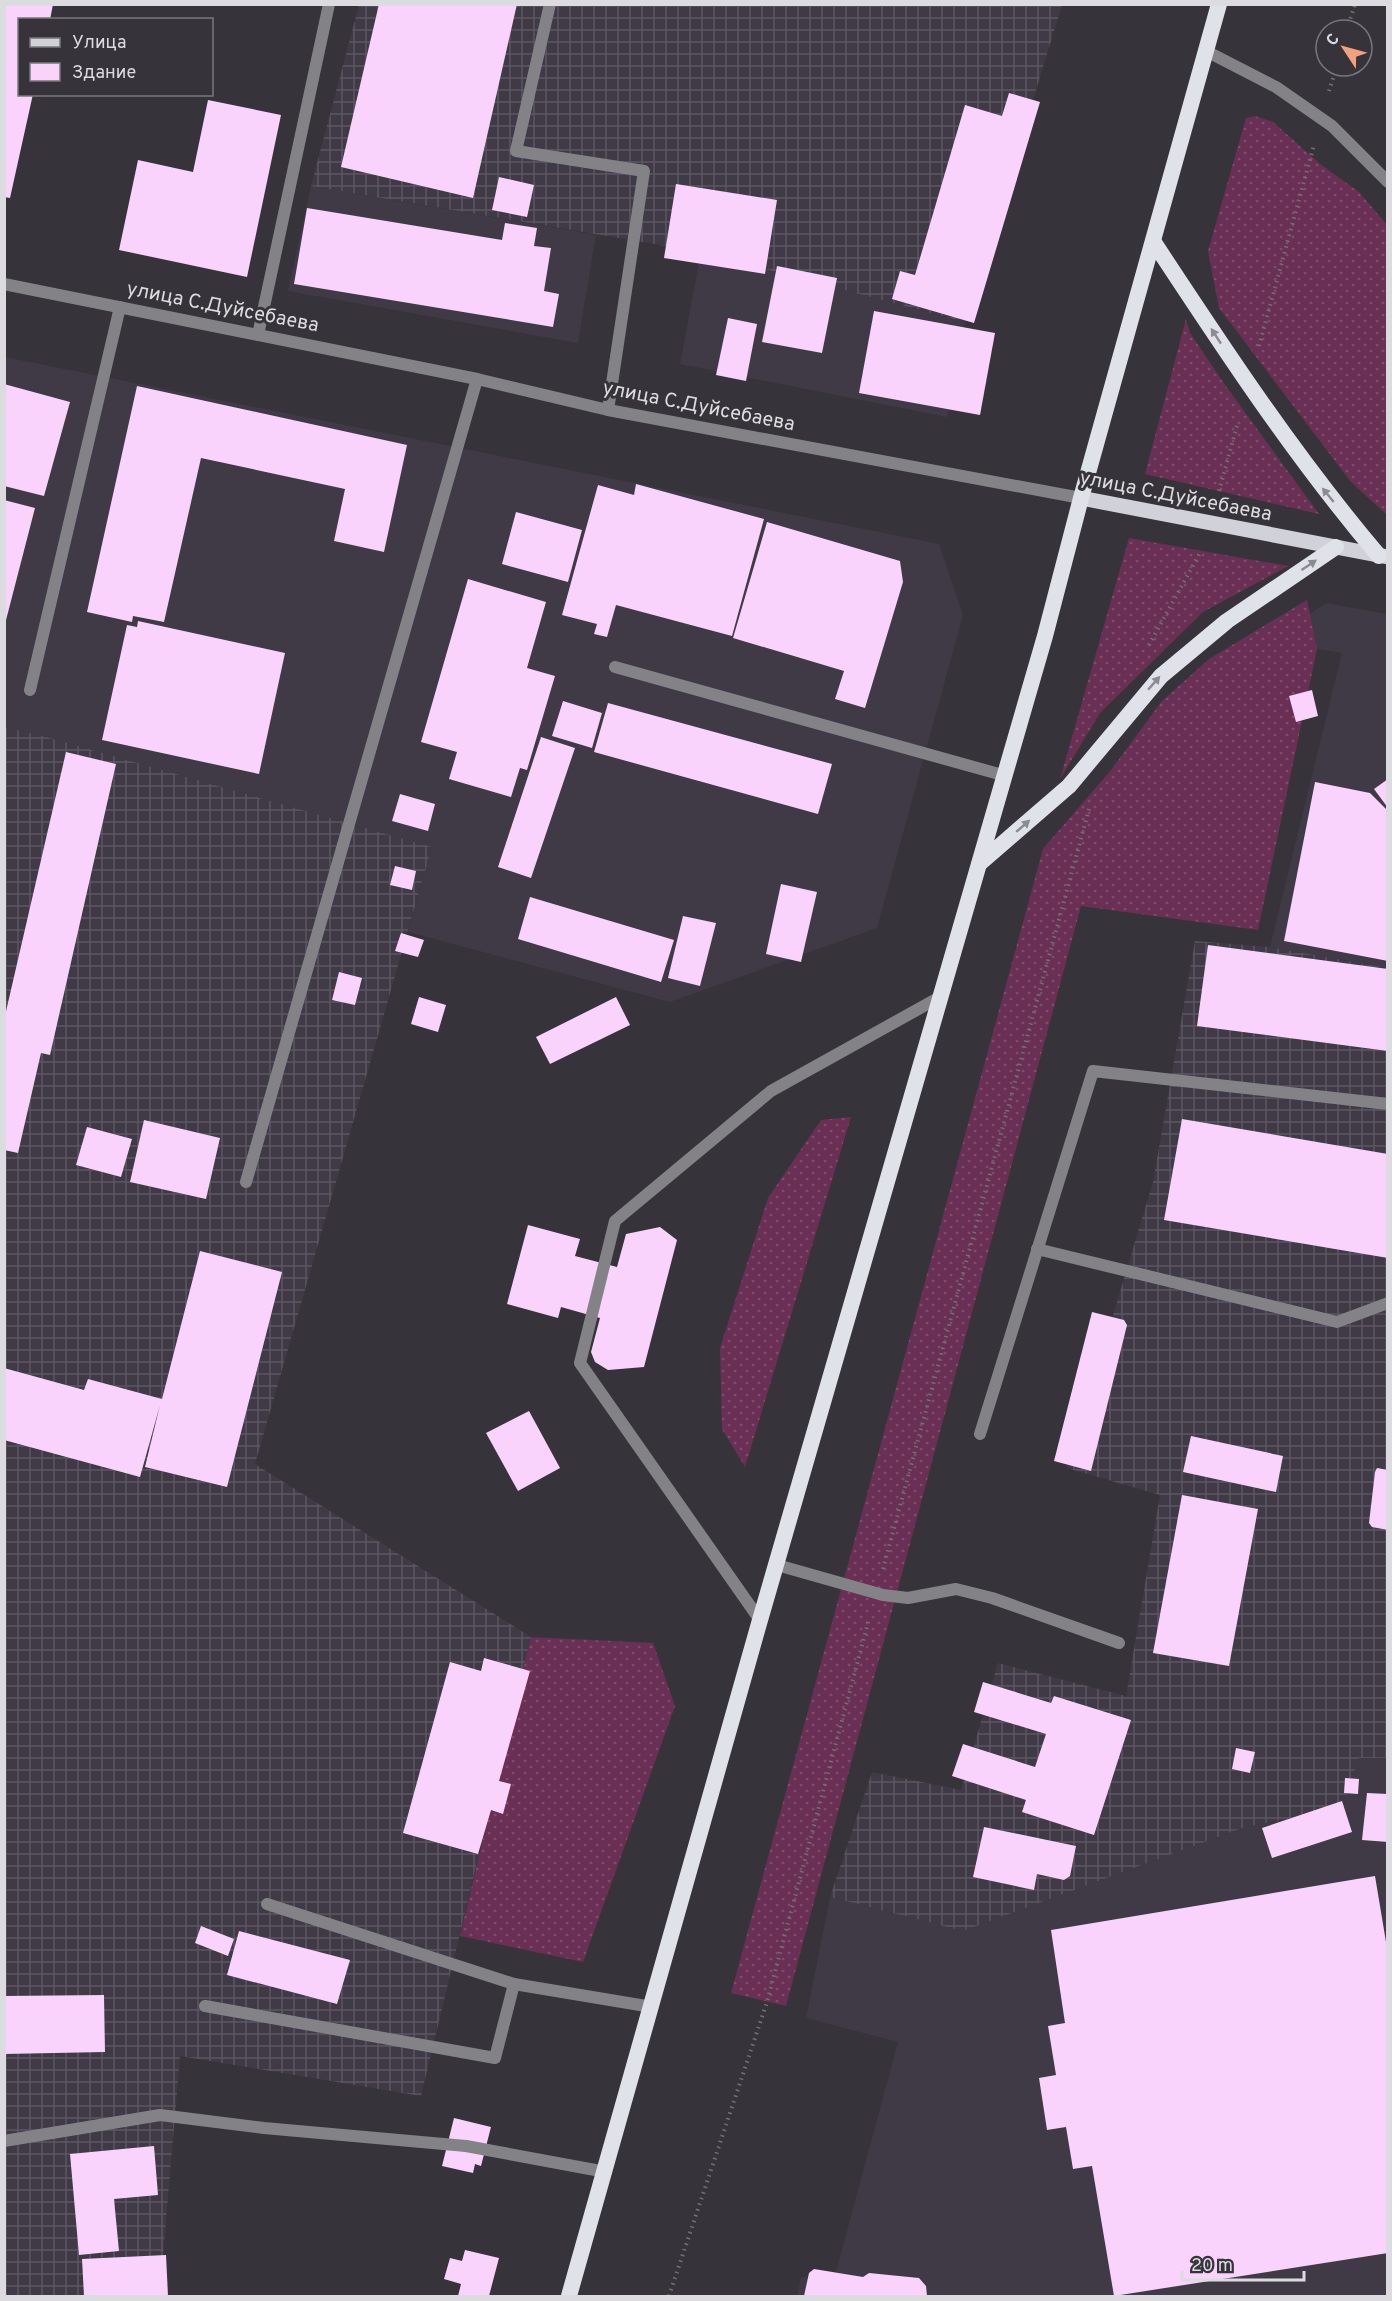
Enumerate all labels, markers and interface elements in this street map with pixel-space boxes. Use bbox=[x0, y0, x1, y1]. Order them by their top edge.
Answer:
legend bbox=[18, 18, 213, 96]
north arrow bbox=[1314, 18, 1374, 78]
text: С bbox=[1322, 30, 1345, 50]
text: Улица bbox=[72, 32, 126, 55]
text: Здание bbox=[72, 62, 136, 85]
street label: улица С.Дуйсебаева bbox=[124, 277, 321, 339]
one-way arrow bbox=[1210, 328, 1221, 344]
street label: улица С.Дуйсебаева bbox=[600, 376, 797, 438]
street label: улица С.Дуйсебаева bbox=[1077, 466, 1274, 528]
one-way arrow bbox=[1322, 488, 1335, 503]
one-way arrow bbox=[1301, 560, 1317, 571]
one-way arrow bbox=[1147, 676, 1160, 691]
one-way arrow bbox=[1015, 820, 1030, 833]
scale bar bbox=[1182, 2244, 1304, 2282]
text: 20 m bbox=[1191, 2255, 1233, 2278]

